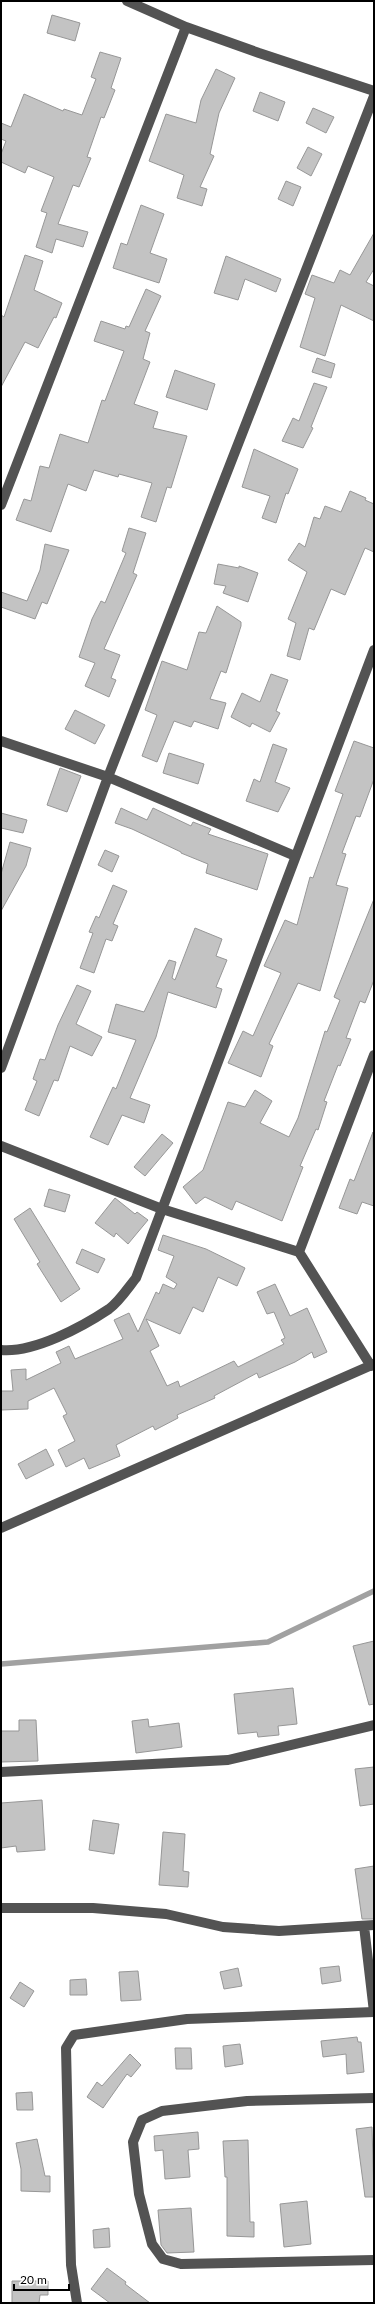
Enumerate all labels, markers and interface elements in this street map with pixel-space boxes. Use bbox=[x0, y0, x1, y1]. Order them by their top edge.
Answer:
scale bar bbox=[14, 2266, 69, 2292]
text: 20 m bbox=[20, 2272, 47, 2287]

